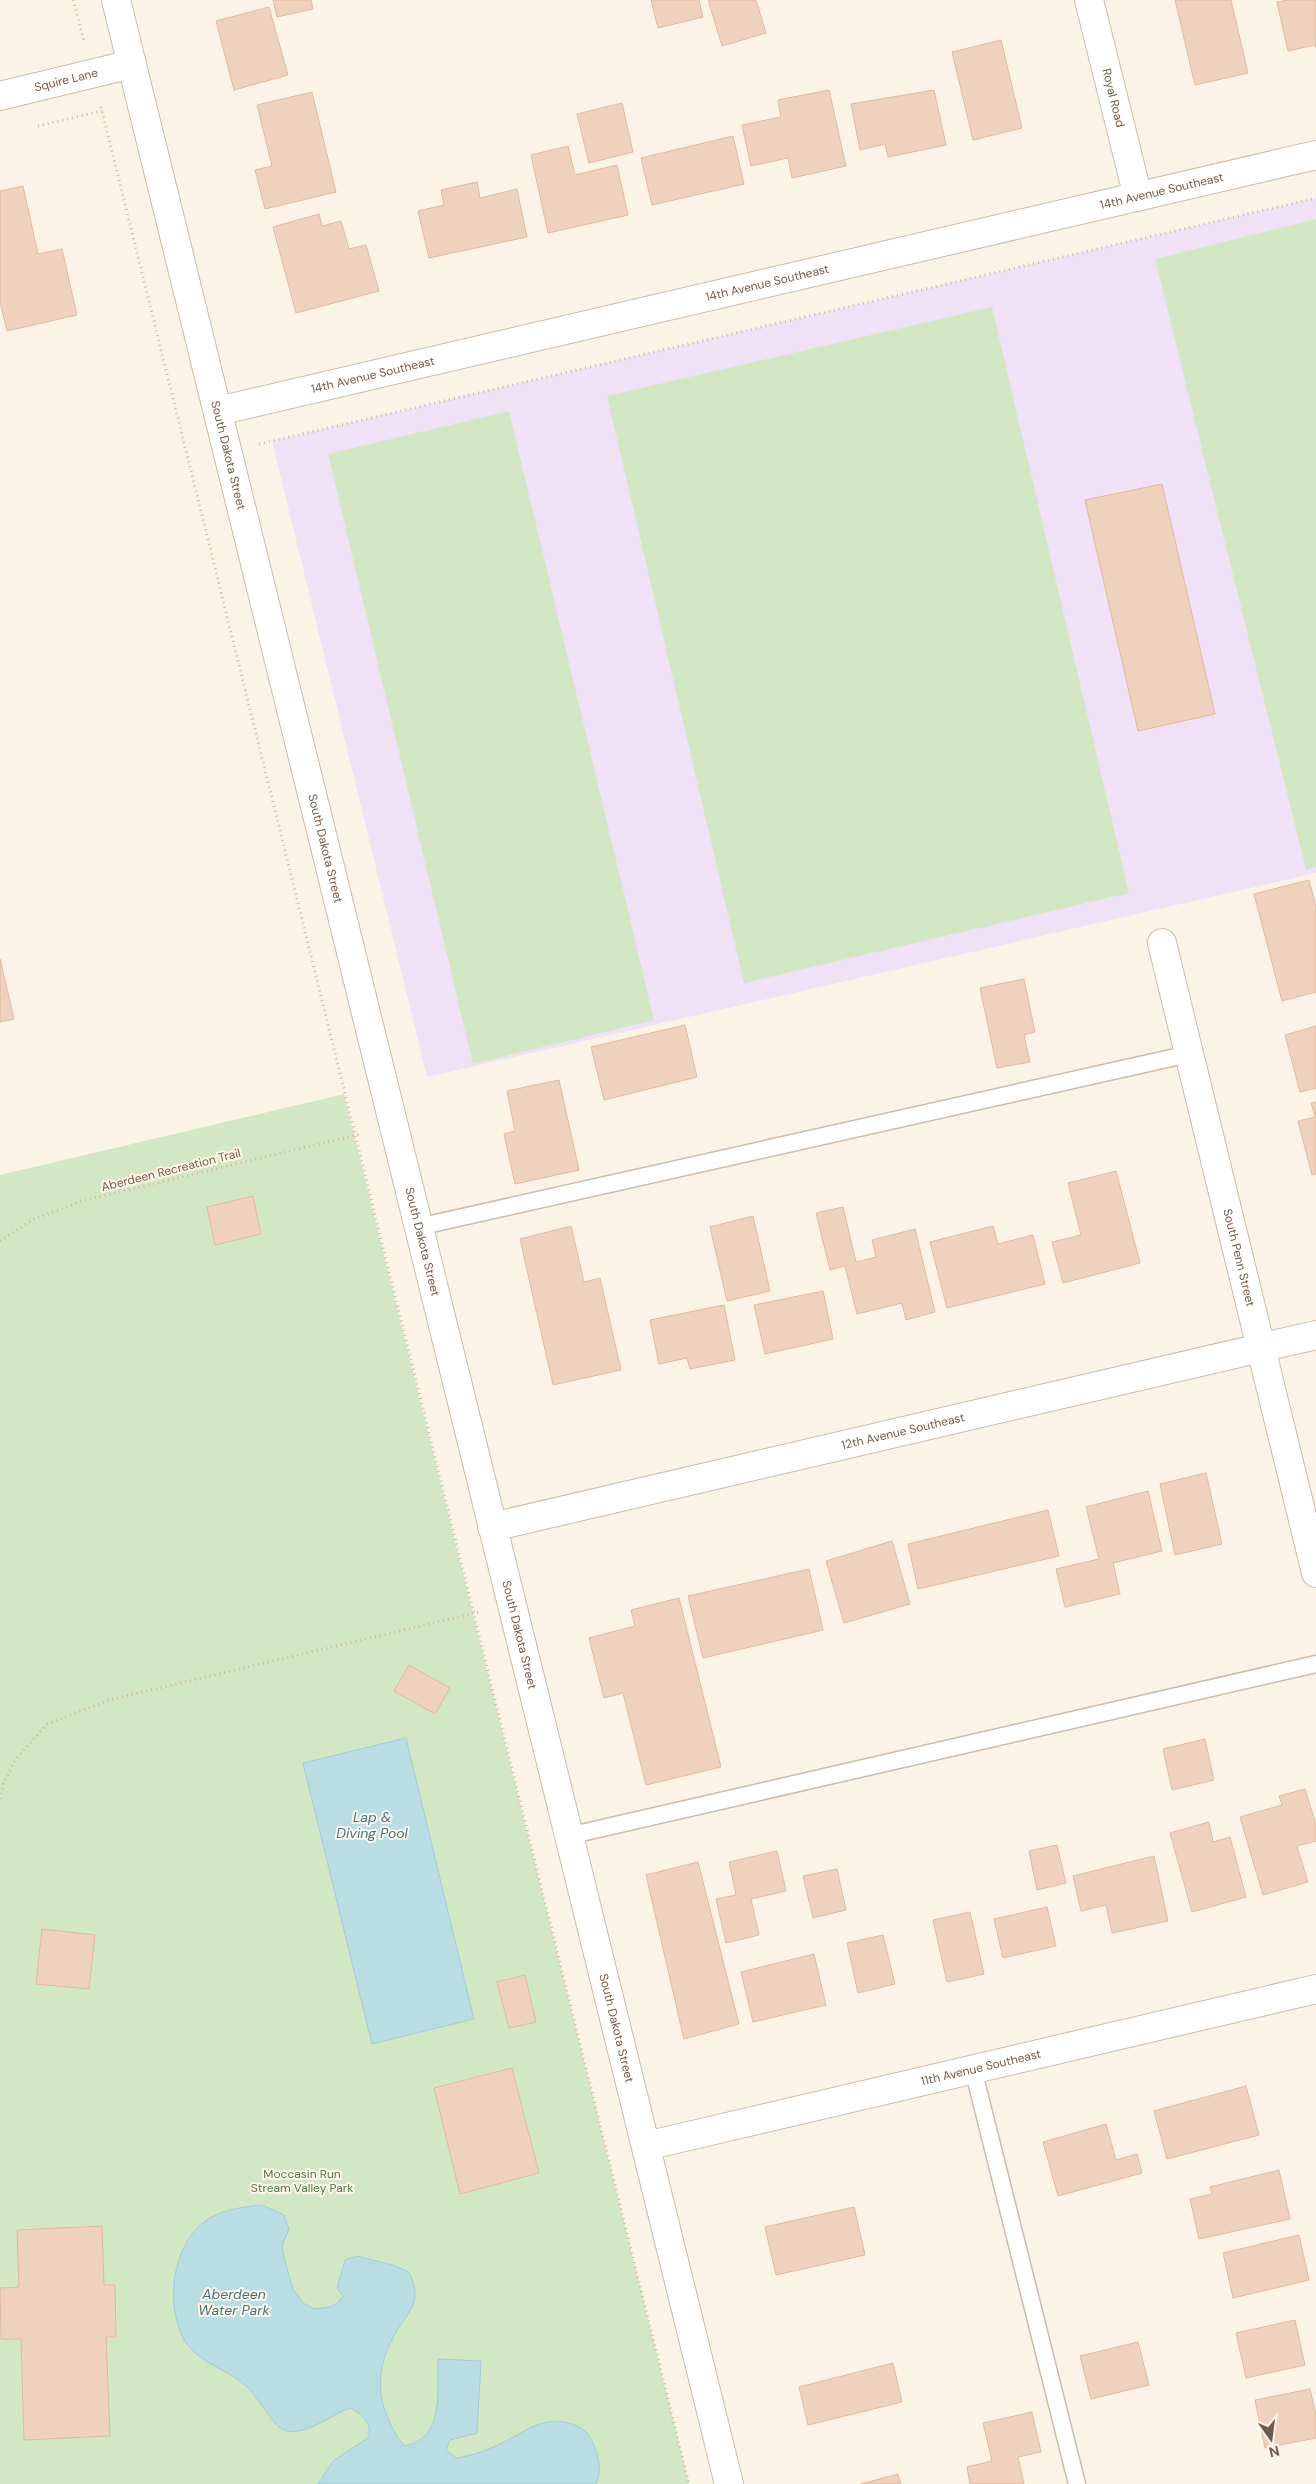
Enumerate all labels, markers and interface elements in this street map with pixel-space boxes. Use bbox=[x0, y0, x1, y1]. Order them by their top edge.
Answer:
street label: Squire Lane bbox=[33, 64, 100, 95]
street label: Royal Road bbox=[1098, 67, 1128, 129]
street label: 14th Avenue Southeast bbox=[1098, 169, 1225, 213]
street label: 14th Avenue Southeast bbox=[704, 261, 831, 305]
street label: 14th Avenue Southeast bbox=[310, 353, 436, 397]
street label: South Dakota Street bbox=[207, 399, 250, 512]
street label: South Dakota Street bbox=[304, 792, 347, 905]
street label: Aberdeen Recreation Trail bbox=[100, 1145, 242, 1195]
street label: South Dakota Street bbox=[401, 1186, 444, 1298]
street label: South Penn Street bbox=[1219, 1207, 1259, 1309]
street label: 12th Avenue Southeast bbox=[840, 1409, 966, 1453]
street label: South Dakota Street bbox=[498, 1579, 541, 1691]
water label: Lap & Diving Pool bbox=[336, 1808, 409, 1842]
street label: South Dakota Street bbox=[595, 1972, 638, 2085]
street label: 11th Avenue Southeast bbox=[919, 2046, 1043, 2089]
park label: Moccasin Run Stream Valley Park bbox=[251, 2166, 353, 2196]
water label: Aberdeen Water Park bbox=[198, 2285, 271, 2319]
north arrow bbox=[1246, 2414, 1296, 2464]
text: N bbox=[1267, 2442, 1281, 2462]

